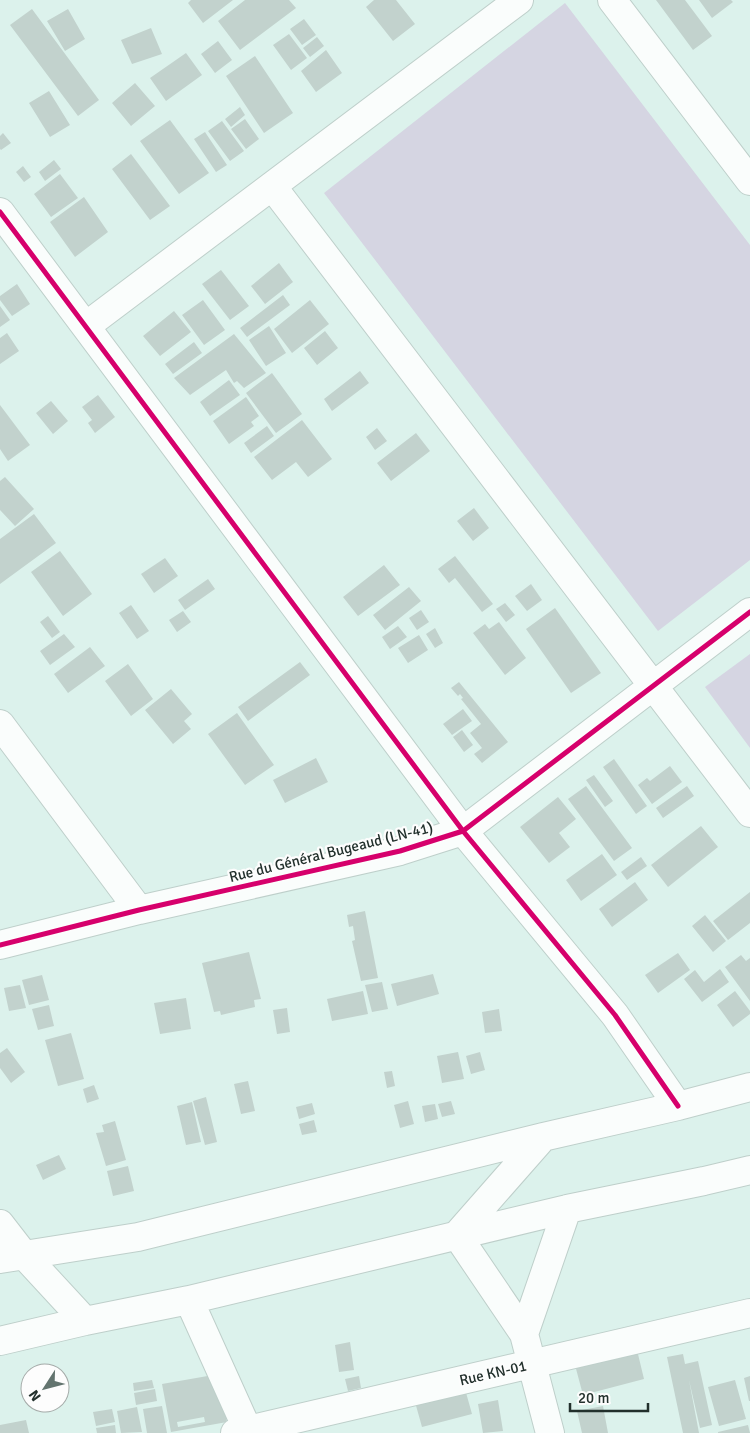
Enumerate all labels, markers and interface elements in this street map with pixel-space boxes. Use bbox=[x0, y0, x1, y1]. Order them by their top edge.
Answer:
street label: Rue du Général Bugeaud (LN-41) bbox=[227, 818, 435, 886]
street label: Rue KN-01 bbox=[458, 1357, 528, 1389]
north arrow bbox=[20, 1363, 70, 1413]
scale bar bbox=[570, 1380, 648, 1412]
text: N bbox=[25, 1386, 45, 1404]
text: 20 m bbox=[578, 1389, 609, 1407]

